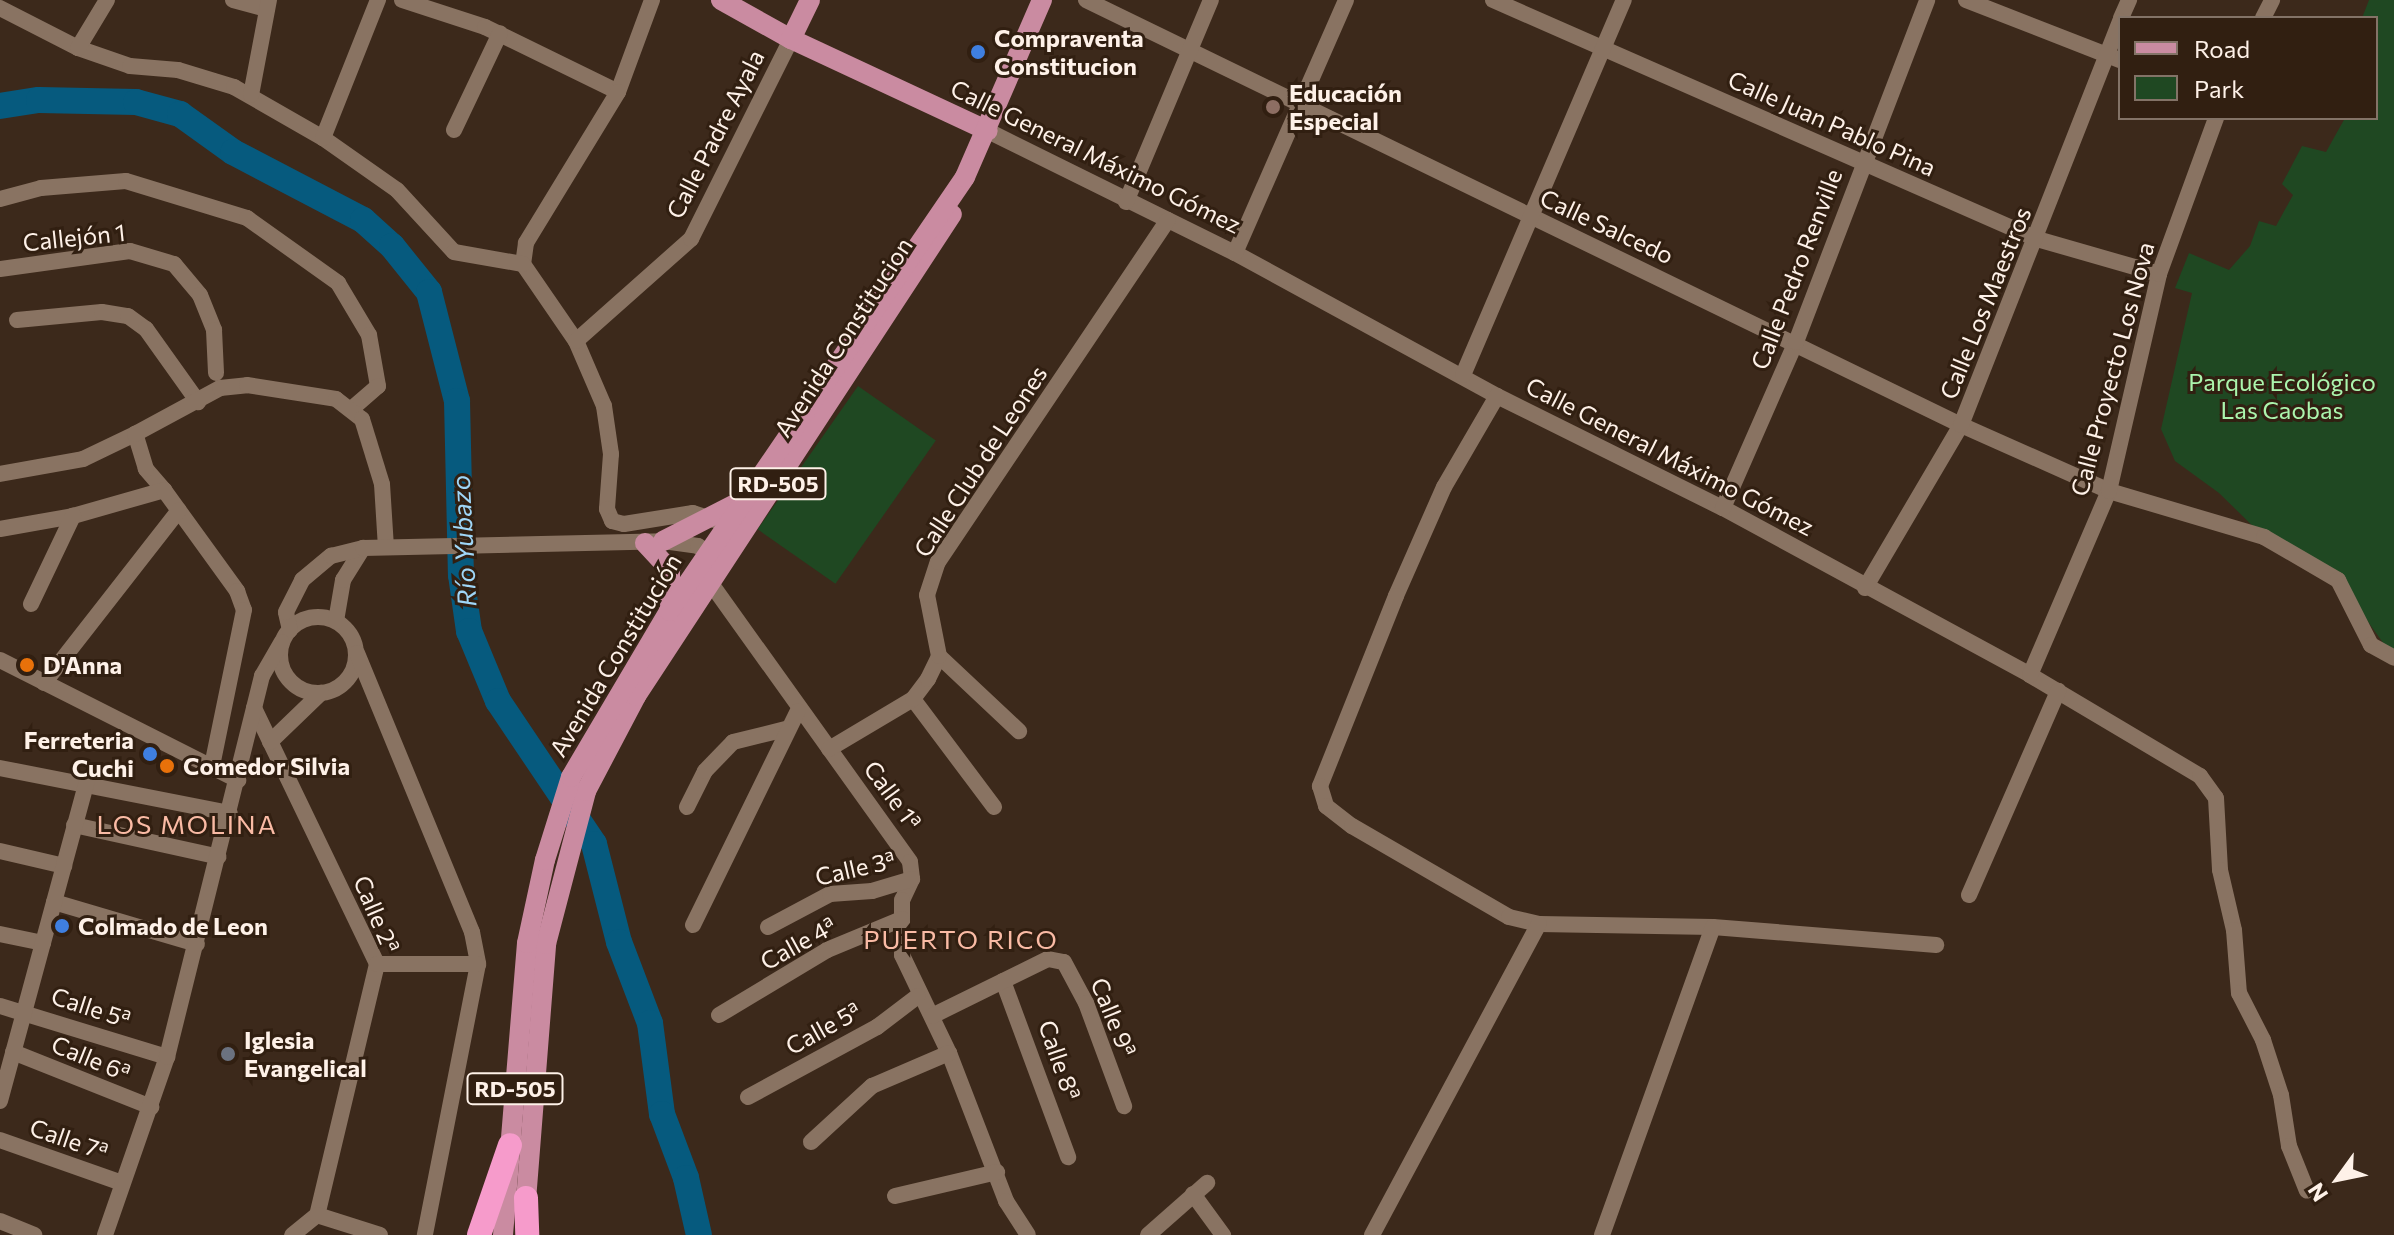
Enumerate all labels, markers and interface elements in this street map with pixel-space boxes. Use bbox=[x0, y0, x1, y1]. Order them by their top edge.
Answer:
legend bbox=[2118, 16, 2378, 120]
place label: Compraventa Constitucion bbox=[994, 24, 1144, 80]
text: Road bbox=[2194, 34, 2250, 63]
marker: Compraventa Constitucion bbox=[969, 43, 987, 61]
street label: Calle Padre Ayala bbox=[660, 45, 770, 223]
street label: Calle Juan Pablo Pina bbox=[1724, 64, 1940, 182]
street label: Calle General Máximo Gómez bbox=[946, 73, 1246, 239]
text: Park bbox=[2194, 74, 2244, 103]
place label: Educación Especial bbox=[1289, 79, 1402, 135]
marker: Educación Especial bbox=[1264, 98, 1282, 116]
street label: Calle Pedro Renville bbox=[1744, 165, 1848, 373]
street label: Calle Salcedo bbox=[1536, 183, 1678, 269]
street label: Calle Los Maestros bbox=[1933, 203, 2037, 403]
street label: Callejón 1 bbox=[21, 217, 127, 257]
street label: Avenida Constitucion bbox=[768, 232, 918, 442]
street label: Calle Proyecto Los Nova bbox=[2064, 239, 2160, 499]
street label: Calle Club de Leones bbox=[907, 360, 1053, 562]
park label: Parque Ecológico Las Caobas bbox=[2188, 368, 2376, 424]
street label: Calle General Máximo Gómez bbox=[1521, 371, 1819, 541]
road number: RD-505 bbox=[728, 466, 828, 502]
water label: Río Yubazo bbox=[444, 474, 482, 608]
street label: Avenida Constitución bbox=[543, 548, 687, 762]
place label: D'Anna bbox=[43, 651, 122, 679]
marker: D'Anna bbox=[18, 656, 36, 674]
place label: Ferreteria Cuchi bbox=[24, 726, 134, 782]
marker: Ferreteria Cuchi bbox=[141, 745, 159, 763]
place label: Comedor Silvia bbox=[183, 752, 350, 780]
street label: Calle 1ª bbox=[858, 755, 928, 835]
marker: Comedor Silvia bbox=[158, 757, 176, 775]
district label: LOS MOLINA bbox=[96, 808, 278, 840]
street label: Calle 3ª bbox=[812, 845, 898, 891]
street label: Calle 2ª bbox=[348, 871, 406, 957]
street label: Calle 4ª bbox=[755, 911, 841, 975]
place label: Colmado de Leon bbox=[78, 912, 268, 940]
marker: Colmado de Leon bbox=[53, 917, 71, 935]
district label: PUERTO RICO bbox=[863, 923, 1059, 955]
street label: Calle 9ª bbox=[1085, 973, 1143, 1061]
street label: Calle 5ª bbox=[48, 981, 134, 1033]
street label: Calle 5ª bbox=[780, 996, 866, 1060]
street label: Calle 8ª bbox=[1033, 1016, 1087, 1104]
place label: Iglesia Evangelical bbox=[244, 1026, 367, 1082]
street label: Calle 6ª bbox=[47, 1029, 135, 1087]
marker: Iglesia Evangelical bbox=[219, 1045, 237, 1063]
road number: RD-505 bbox=[465, 1071, 565, 1107]
street label: Calle 7ª bbox=[26, 1112, 112, 1166]
north arrow bbox=[2298, 1139, 2378, 1219]
text: N bbox=[2302, 1178, 2333, 1207]

